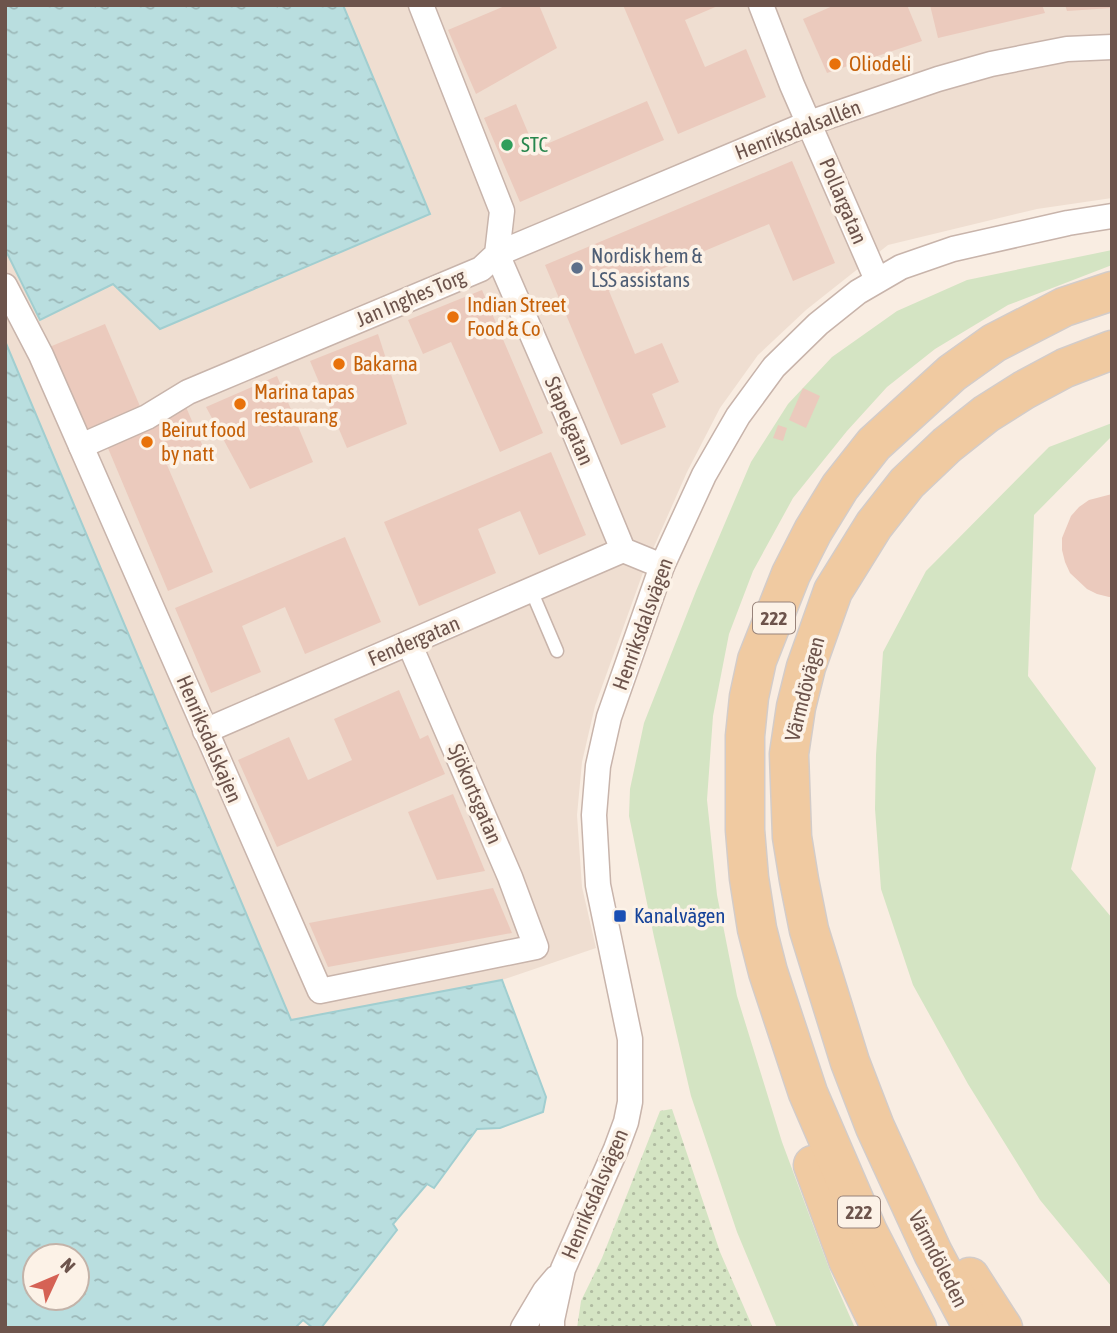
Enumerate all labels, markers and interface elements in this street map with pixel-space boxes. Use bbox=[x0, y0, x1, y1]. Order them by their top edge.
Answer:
place label: Oliodeli bbox=[849, 51, 911, 75]
marker: Oliodeli bbox=[827, 56, 843, 72]
street label: Henriksdalsallén bbox=[731, 94, 864, 164]
place label: STC bbox=[521, 132, 549, 156]
marker: STC bbox=[499, 137, 515, 153]
street label: Pollargatan bbox=[815, 154, 873, 247]
place label: Nordisk hem & LSS assistans bbox=[591, 243, 702, 291]
marker: Nordisk hem & LSS assistans bbox=[569, 260, 585, 276]
street label: Jan Inghes Torg bbox=[352, 263, 469, 331]
place label: Indian Street Food & Co bbox=[467, 292, 566, 340]
marker: Indian Street Food & Co bbox=[445, 309, 461, 325]
place label: Bakarna bbox=[353, 351, 418, 375]
marker: Bakarna bbox=[331, 356, 347, 372]
street label: Stapelgatan bbox=[541, 373, 599, 468]
place label: Marina tapas restaurang bbox=[254, 379, 355, 427]
marker: Marina tapas restaurang bbox=[232, 396, 248, 412]
place label: Beirut food by natt bbox=[161, 417, 246, 465]
marker: Beirut food by natt bbox=[139, 434, 155, 450]
street label: Henriksdalsvägen bbox=[607, 554, 677, 693]
road number: 222 bbox=[753, 603, 795, 634]
street label: Fendergatan bbox=[364, 610, 463, 670]
street label: Värmdövägen bbox=[779, 634, 829, 744]
street label: Henriksdalskajen bbox=[172, 671, 248, 806]
street label: Sjökortsgatan bbox=[444, 740, 508, 847]
place label: Kanalvägen bbox=[634, 903, 725, 927]
marker: Kanalvägen bbox=[612, 908, 628, 924]
street label: Henriksdalsvägen bbox=[556, 1125, 632, 1262]
road number: 222 bbox=[838, 1196, 880, 1228]
street label: Värmdöleden bbox=[904, 1206, 973, 1311]
north arrow bbox=[21, 1242, 91, 1312]
text: N bbox=[56, 1254, 80, 1277]

